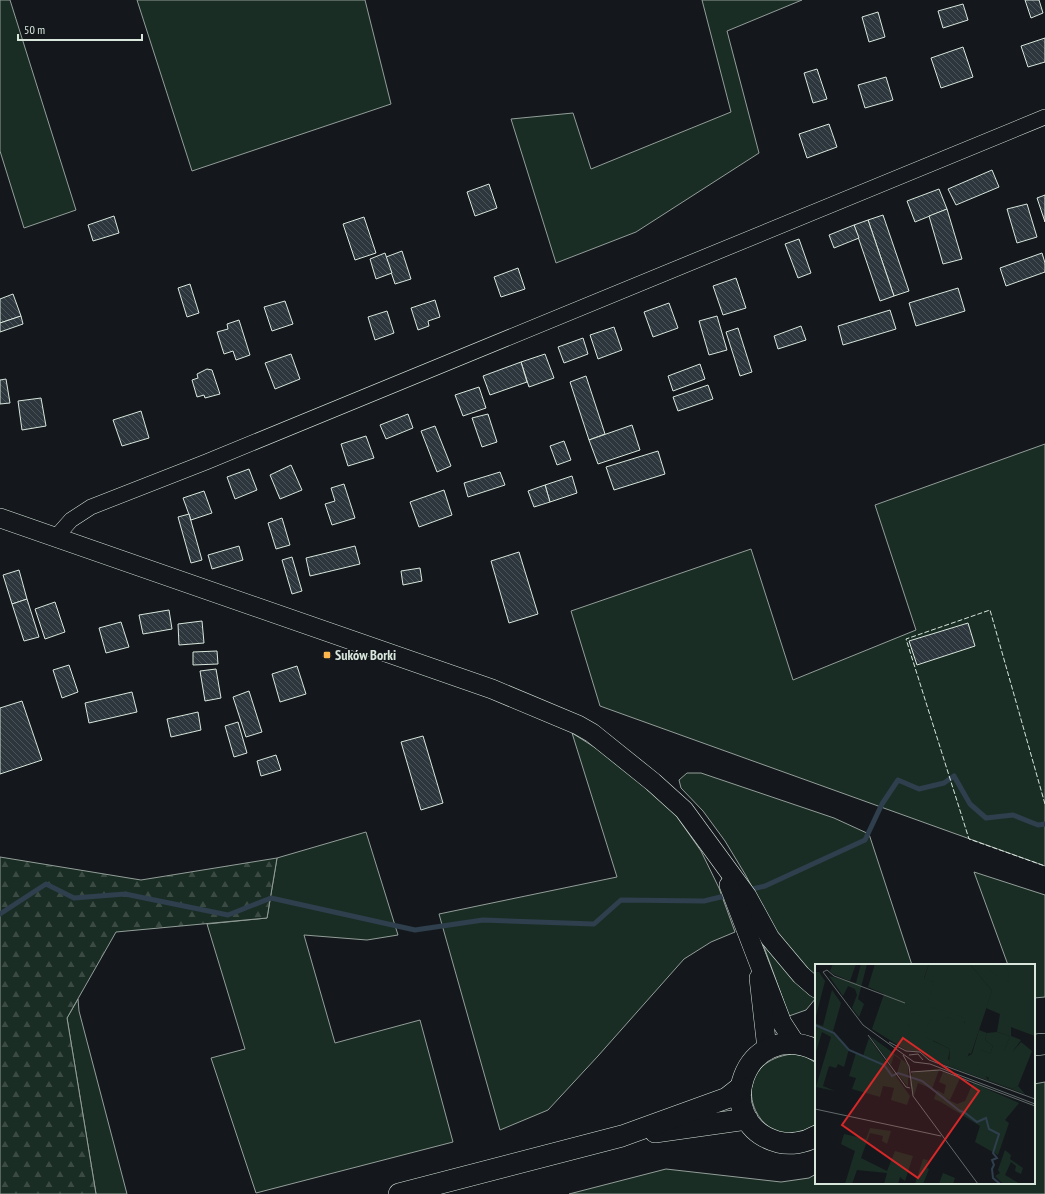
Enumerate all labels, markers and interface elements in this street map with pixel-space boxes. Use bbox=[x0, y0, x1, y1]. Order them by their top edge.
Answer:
scale bar bbox=[18, 16, 142, 42]
text: 50 m bbox=[24, 22, 45, 37]
place label: Suków Borki bbox=[335, 646, 396, 664]
marker: Suków Borki bbox=[322, 650, 332, 660]
inset map bbox=[815, 964, 1035, 1184]

